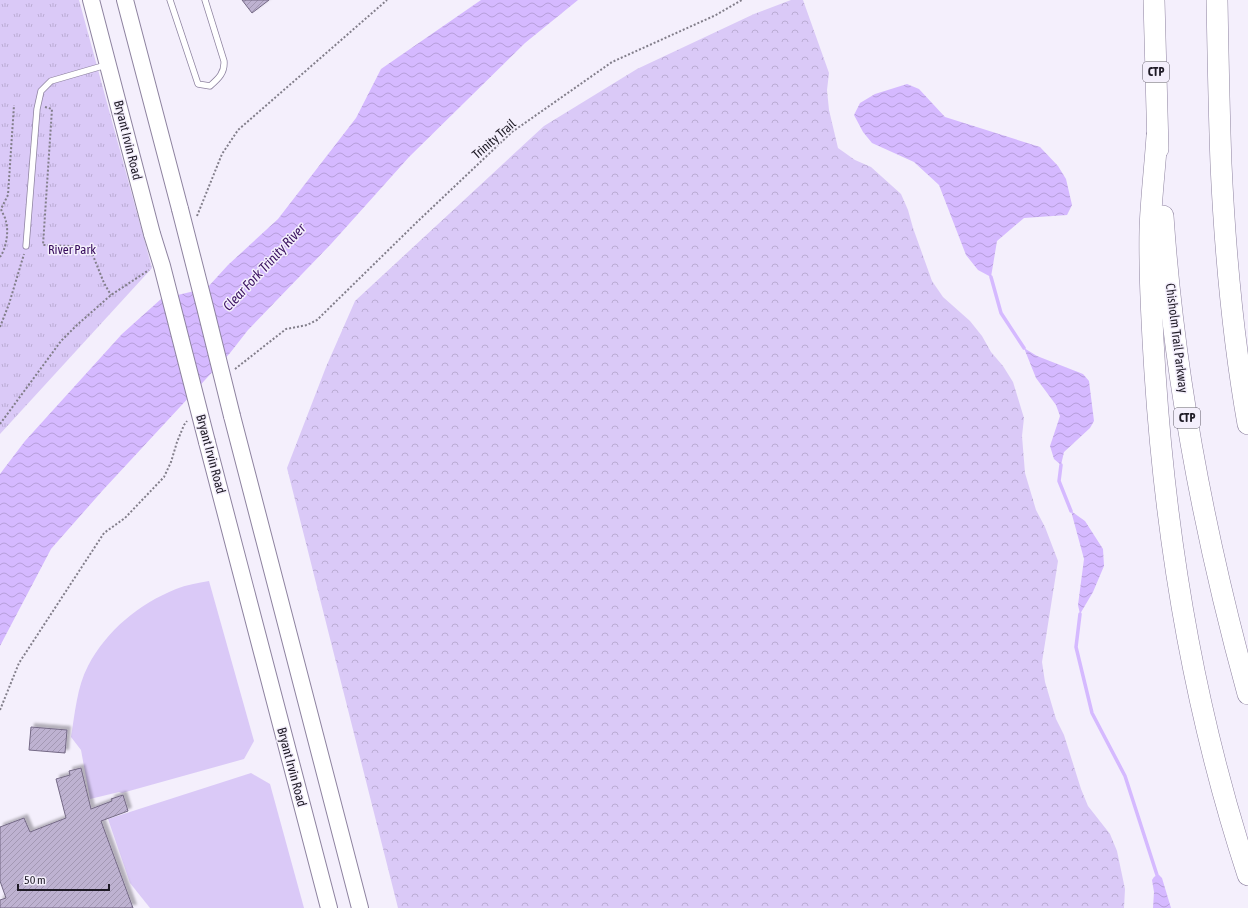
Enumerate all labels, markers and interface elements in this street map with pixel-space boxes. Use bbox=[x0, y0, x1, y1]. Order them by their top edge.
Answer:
road number: CTP bbox=[1143, 62, 1169, 82]
street label: Bryant Irvin Road bbox=[111, 99, 145, 181]
street label: Trinity Trail bbox=[469, 116, 519, 162]
water label: Clear Fork Trinity River bbox=[220, 219, 309, 314]
park label: River Park bbox=[48, 242, 96, 257]
street label: Chisholm Trail Parkway bbox=[1163, 282, 1191, 394]
road number: CTP bbox=[1174, 408, 1200, 428]
street label: Bryant Irvin Road bbox=[193, 413, 229, 495]
street label: Bryant Irvin Road bbox=[274, 726, 310, 808]
scale bar bbox=[18, 866, 109, 892]
text: 50 m bbox=[24, 873, 46, 887]

